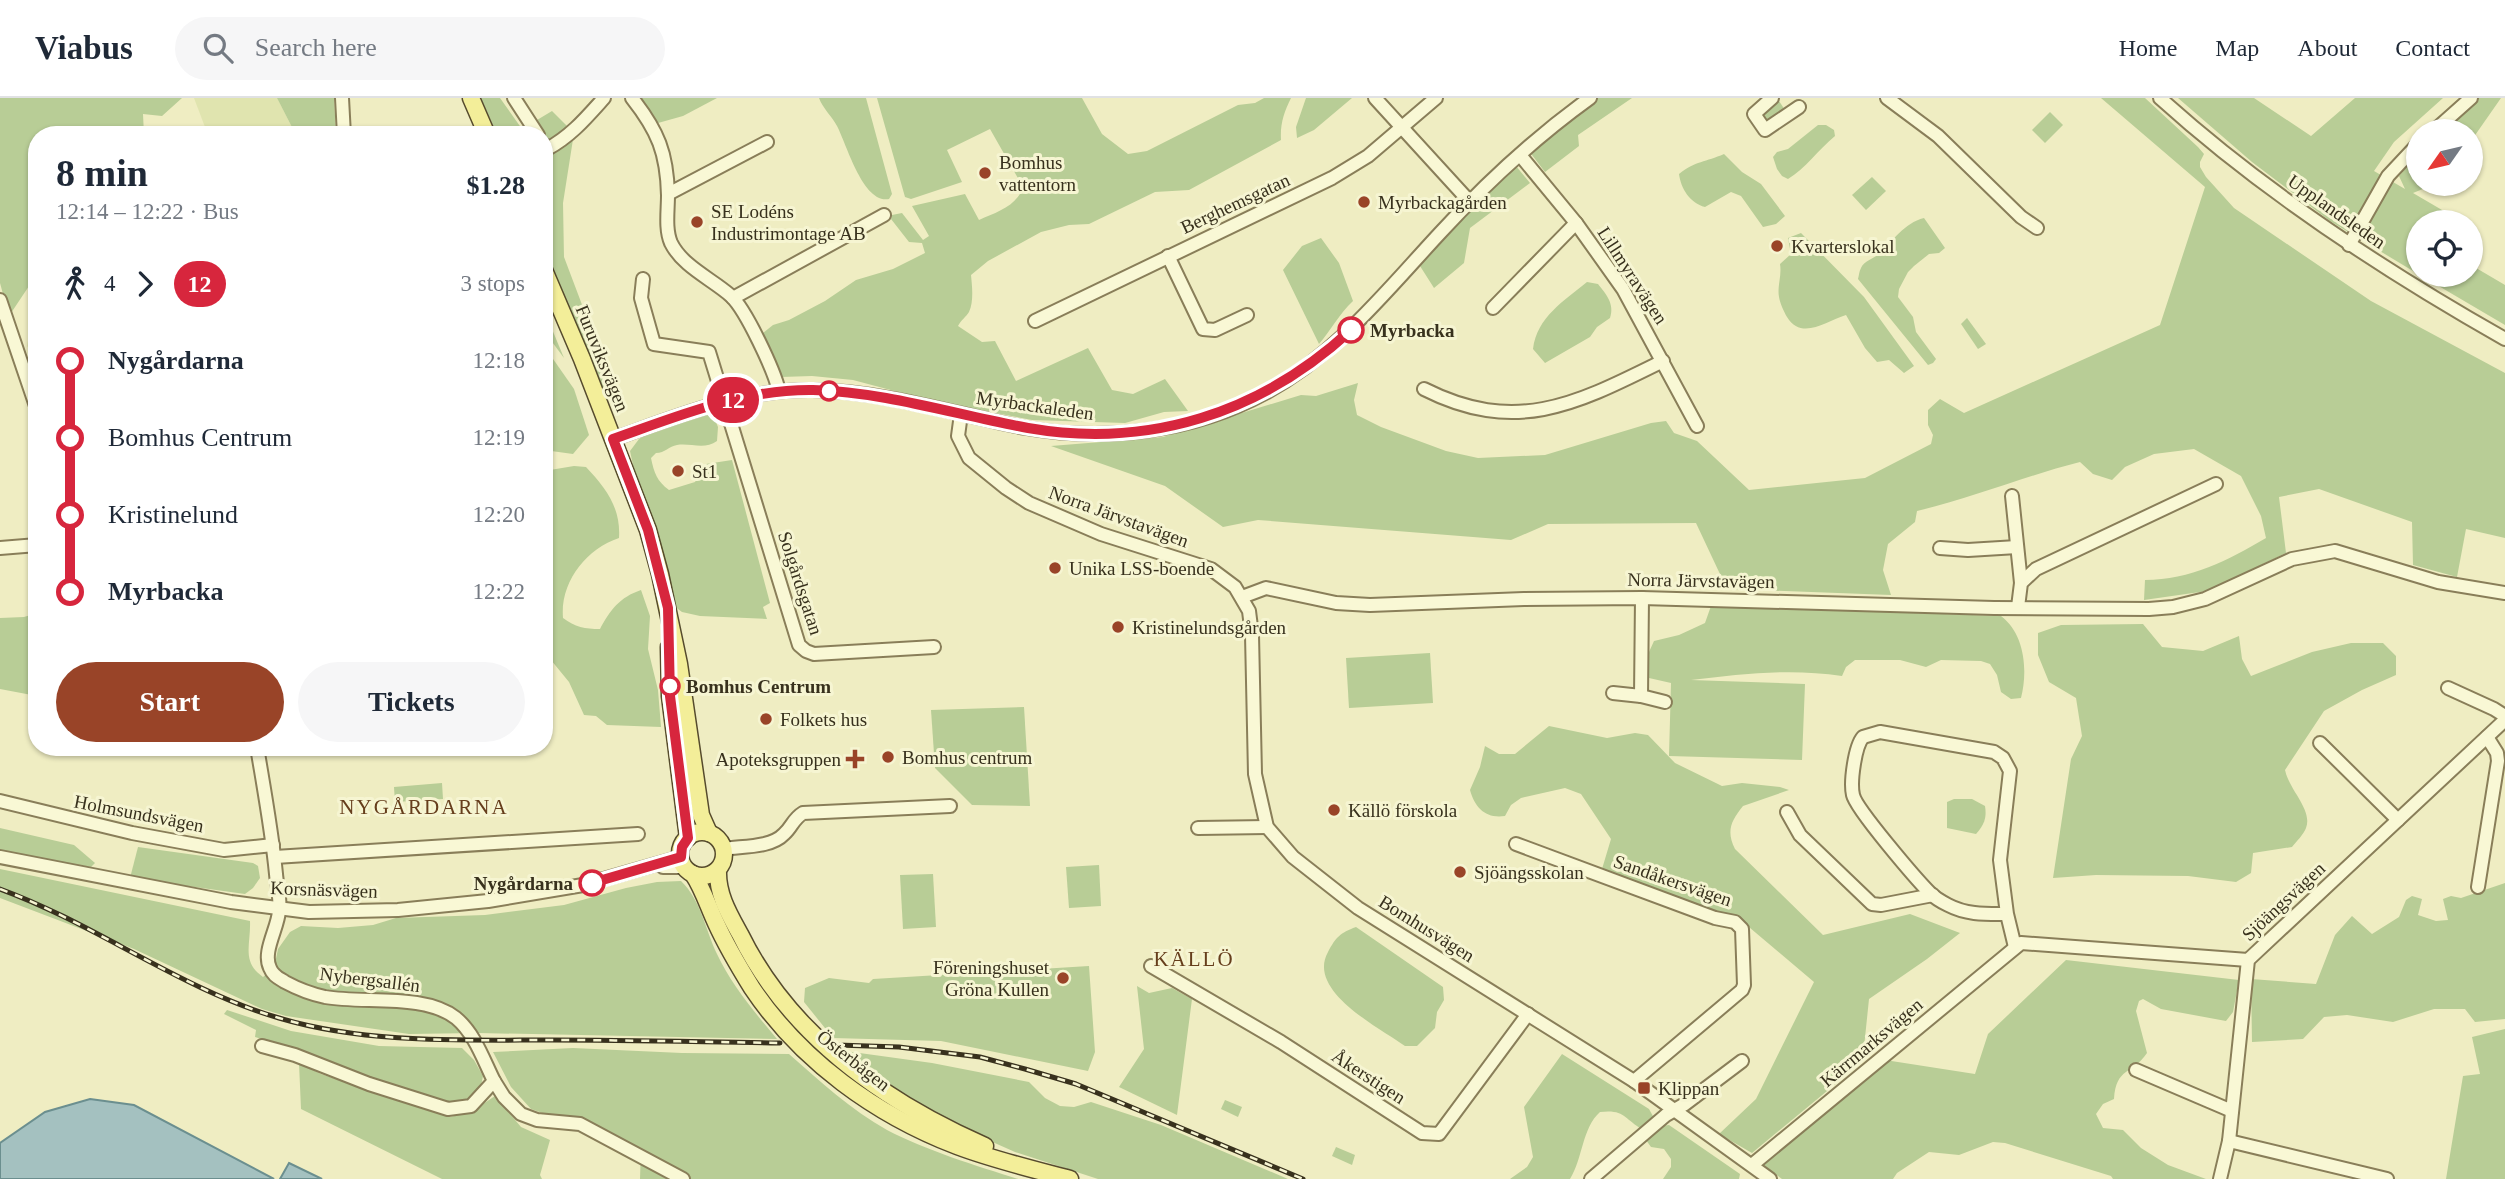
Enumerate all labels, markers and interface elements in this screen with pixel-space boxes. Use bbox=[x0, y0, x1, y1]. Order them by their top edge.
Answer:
search box bbox=[175, 17, 665, 80]
icon: search bbox=[199, 29, 237, 67]
text: Viabus bbox=[35, 30, 133, 66]
text: Search here bbox=[255, 33, 377, 62]
text: Home bbox=[2119, 35, 2177, 61]
text: Map bbox=[2215, 35, 2259, 61]
text: About bbox=[2297, 35, 2357, 61]
text: Contact bbox=[2395, 35, 2470, 61]
north arrow bbox=[2406, 119, 2483, 196]
map controls bbox=[2406, 119, 2483, 287]
text: 8 min bbox=[56, 152, 148, 194]
place label: Bomhus vattentorn bbox=[999, 152, 1077, 195]
marker: Bomhus vattentorn bbox=[977, 165, 993, 181]
street label: Berghemsgatan bbox=[1177, 169, 1294, 238]
street label: Upplandsleden bbox=[2284, 170, 2390, 253]
text: $1.28 bbox=[467, 171, 525, 200]
place label: Myrbackagården bbox=[1378, 192, 1507, 213]
marker: Myrbackagården bbox=[1356, 194, 1372, 210]
text: 12:14 – 12:22 · Bus bbox=[56, 199, 239, 224]
place label: SE Lodéns Industrimontage AB bbox=[711, 201, 866, 244]
button: locate bbox=[2406, 210, 2483, 287]
marker: SE Lodéns Industrimontage AB bbox=[689, 214, 705, 230]
street label: Lillmyravägen bbox=[1593, 223, 1672, 328]
place label: Kvarterslokal bbox=[1791, 236, 1894, 257]
marker: Kvarterslokal bbox=[1769, 238, 1785, 254]
icon: walk bbox=[56, 265, 94, 303]
icon: forward bbox=[126, 265, 164, 303]
text: 4 bbox=[104, 271, 116, 296]
text: 12 bbox=[188, 271, 212, 297]
text: 3 stops bbox=[460, 271, 525, 296]
street label: Furuviksvägen bbox=[572, 302, 634, 415]
marker: Myrbacka bbox=[1338, 317, 1364, 343]
place label: Myrbacka bbox=[1370, 320, 1455, 341]
text: Nygårdarna bbox=[108, 346, 244, 375]
text: 12:18 bbox=[473, 348, 525, 373]
line badge: 12 bbox=[702, 377, 764, 423]
unlabelled marker bbox=[819, 381, 839, 401]
text: 12 bbox=[721, 387, 745, 413]
street label: Myrbackaleden bbox=[975, 387, 1095, 424]
text: Bomhus Centrum bbox=[108, 423, 292, 452]
text: 12:19 bbox=[473, 425, 525, 450]
place label: St1 bbox=[692, 461, 717, 482]
marker: St1 bbox=[670, 463, 686, 479]
street label: Norra Järvstavägen bbox=[1046, 481, 1192, 552]
text: Kristinelund bbox=[108, 500, 238, 529]
text: 12:20 bbox=[473, 502, 525, 527]
street label: Solgårdsgatan bbox=[774, 529, 827, 638]
place label: Unika LSS-boende bbox=[1069, 558, 1214, 579]
marker: Unika LSS-boende bbox=[1047, 560, 1063, 576]
street label: Norra Järvstavägen bbox=[1627, 569, 1775, 592]
text: Myrbacka bbox=[108, 577, 224, 606]
text: 12:22 bbox=[473, 579, 525, 604]
place label: Kristinelundsgården bbox=[1132, 617, 1287, 638]
marker: Kristinelundsgården bbox=[1110, 619, 1126, 635]
button: Start bbox=[56, 662, 284, 742]
button: Tickets bbox=[298, 662, 525, 742]
marker: Bomhus Centrum bbox=[660, 676, 680, 696]
place label: Bomhus Centrum bbox=[686, 676, 831, 697]
place label: Folkets hus bbox=[780, 709, 867, 730]
marker: Folkets hus bbox=[758, 711, 774, 727]
place label: Bomhus centrum bbox=[902, 747, 1033, 768]
place label: Apoteksgruppen bbox=[715, 749, 841, 770]
marker: Bomhus centrum bbox=[880, 749, 896, 765]
marker: Apoteksgruppen bbox=[847, 751, 863, 767]
street label: Holmsundsvägen bbox=[72, 791, 206, 836]
district label: NYGÅRDARNA bbox=[339, 795, 509, 819]
place label: Källö förskola bbox=[1348, 800, 1458, 821]
marker: Källö förskola bbox=[1326, 802, 1342, 818]
street label: Sandåkersvägen bbox=[1611, 850, 1735, 911]
street label: Sjöängsvägen bbox=[2238, 857, 2329, 945]
place label: Sjöängsskolan bbox=[1474, 862, 1584, 883]
marker: Sjöängsskolan bbox=[1452, 864, 1468, 880]
marker: Nygårdarna bbox=[579, 870, 605, 896]
place label: Nygårdarna bbox=[474, 873, 573, 894]
street label: Korsnäsvägen bbox=[270, 877, 379, 902]
street label: Bomhusvägen bbox=[1375, 891, 1479, 966]
district label: KÄLLÖ bbox=[1153, 947, 1235, 971]
place label: Föreningshuset Gröna Kullen bbox=[933, 957, 1050, 1000]
street label: Nybergsallén bbox=[319, 963, 422, 996]
marker: Föreningshuset Gröna Kullen bbox=[1055, 970, 1071, 986]
street label: Kärrmarksvägen bbox=[1816, 993, 1927, 1091]
street label: Österbågen bbox=[813, 1025, 895, 1096]
street label: Åkerstigen bbox=[1328, 1045, 1410, 1108]
place label: Klippan bbox=[1658, 1078, 1720, 1099]
marker: Klippan bbox=[1636, 1080, 1652, 1096]

